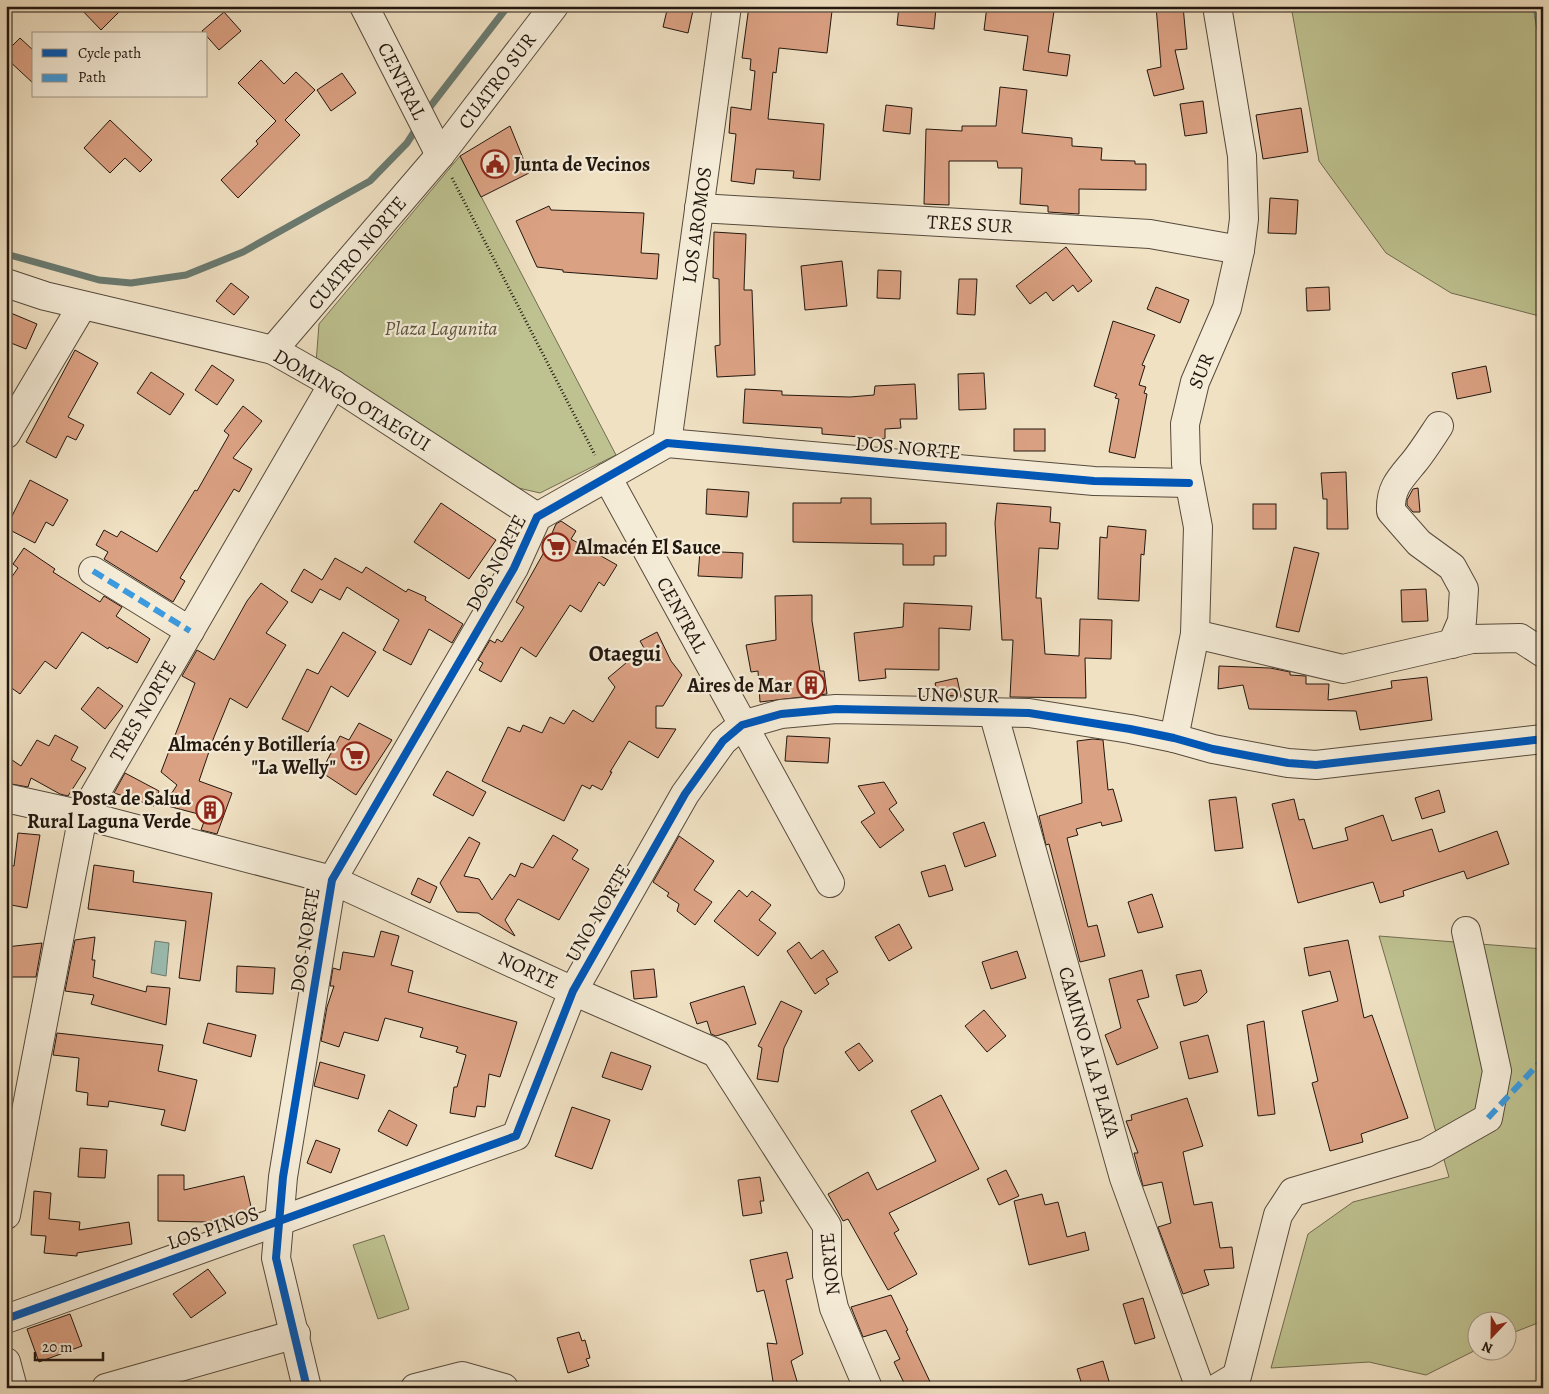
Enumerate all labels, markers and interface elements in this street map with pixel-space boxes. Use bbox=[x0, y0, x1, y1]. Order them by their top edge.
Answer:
street label: CUATRO SUR bbox=[452, 27, 543, 135]
legend bbox=[32, 32, 208, 98]
street label: CENTRAL bbox=[371, 38, 433, 125]
text: Cycle path bbox=[78, 43, 141, 63]
text: Path bbox=[78, 67, 106, 87]
public building icon: Junta de Vecinos bbox=[480, 149, 510, 179]
place label: Junta de Vecinos bbox=[514, 151, 650, 178]
street label: LOS AROMOS bbox=[675, 165, 719, 285]
street label: CUATRO NORTE bbox=[301, 190, 413, 316]
street label: TRES SUR bbox=[926, 208, 1014, 240]
park label: Plaza Lagunita bbox=[385, 315, 497, 342]
street label: DOMINGO OTAEGUI bbox=[268, 342, 436, 458]
street label: SUR bbox=[1182, 348, 1221, 393]
street label: DOS NORTE bbox=[854, 430, 962, 466]
street label: DOS NORTE bbox=[459, 510, 533, 616]
supermarket icon: Almacén El Sauce bbox=[541, 532, 571, 562]
place label: Almacén El Sauce bbox=[574, 534, 721, 561]
street label: CENTRAL bbox=[650, 572, 714, 659]
district label: Otaegui bbox=[589, 639, 661, 669]
street label: TRES NORTE bbox=[103, 655, 183, 767]
building icon: Aires de Mar bbox=[796, 670, 826, 700]
place label: Aires de Mar bbox=[686, 672, 792, 699]
street label: UNO SUR bbox=[917, 681, 1000, 709]
place label: Almacén y Botillería "La Welly" bbox=[167, 731, 336, 781]
supermarket icon: Almacén y Botillería "La Welly" bbox=[340, 741, 370, 771]
place label: Posta de Salud Rural Laguna Verde bbox=[27, 785, 191, 835]
building icon: Posta de Salud Rural Laguna Verde bbox=[195, 795, 225, 825]
street label: UNO NORTE bbox=[559, 859, 637, 967]
street label: DOS NORTE bbox=[283, 886, 327, 994]
street label: NORTE bbox=[494, 944, 562, 996]
street label: CAMINO A LA PLAYA bbox=[1052, 963, 1126, 1141]
street label: LOS PINOS bbox=[163, 1200, 263, 1256]
street label: NORTE bbox=[813, 1231, 847, 1297]
north arrow bbox=[1466, 1312, 1516, 1362]
scale bar bbox=[35, 1329, 102, 1361]
text: 20 m bbox=[42, 1337, 73, 1357]
text: N bbox=[1479, 1337, 1496, 1358]

